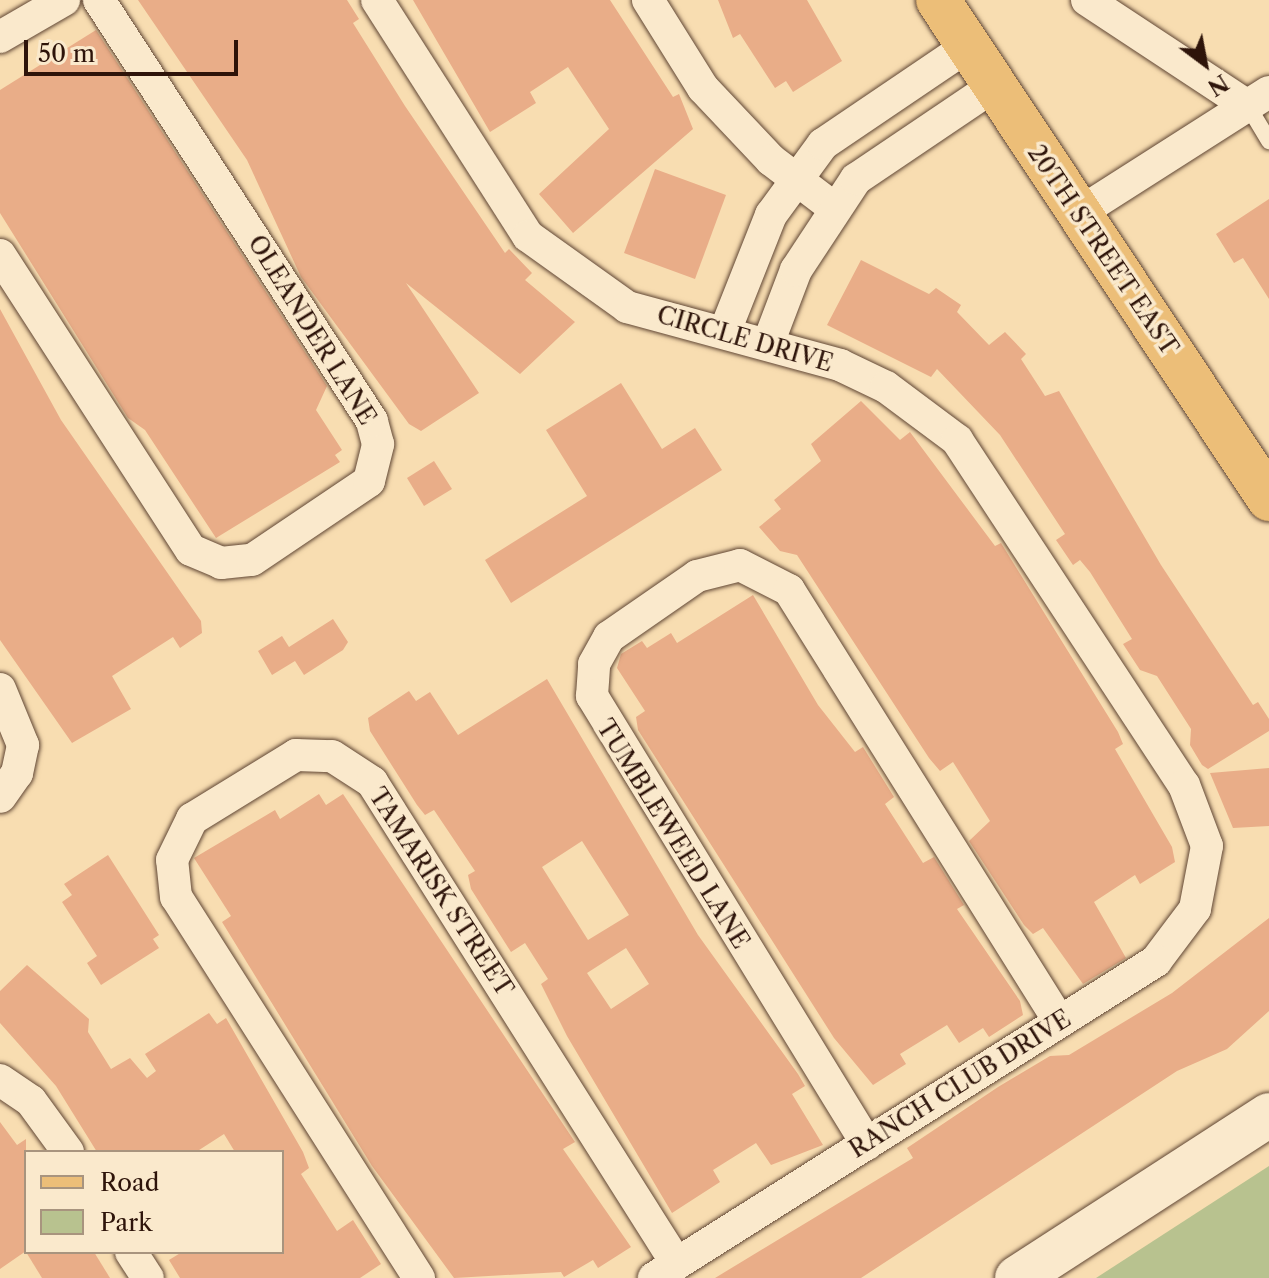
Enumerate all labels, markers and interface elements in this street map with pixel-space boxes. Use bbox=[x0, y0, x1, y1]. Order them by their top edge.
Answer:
scale bar bbox=[28, 24, 242, 74]
north arrow bbox=[1165, 24, 1245, 104]
text: 50 m bbox=[38, 39, 95, 68]
text: N bbox=[1203, 68, 1233, 101]
street label: 20TH STREET EAST bbox=[1022, 139, 1184, 361]
street label: OLEANDER LANE bbox=[242, 229, 382, 431]
street label: CIRCLE DRIVE bbox=[654, 300, 836, 378]
street label: TUMBLEWEED LANE bbox=[591, 714, 755, 954]
street label: TAMARISK STREET bbox=[363, 782, 519, 1002]
street label: RANCH CLUB DRIVE bbox=[844, 1004, 1076, 1164]
legend bbox=[24, 1150, 284, 1254]
text: Road bbox=[100, 1168, 159, 1197]
text: Park bbox=[100, 1208, 152, 1237]

